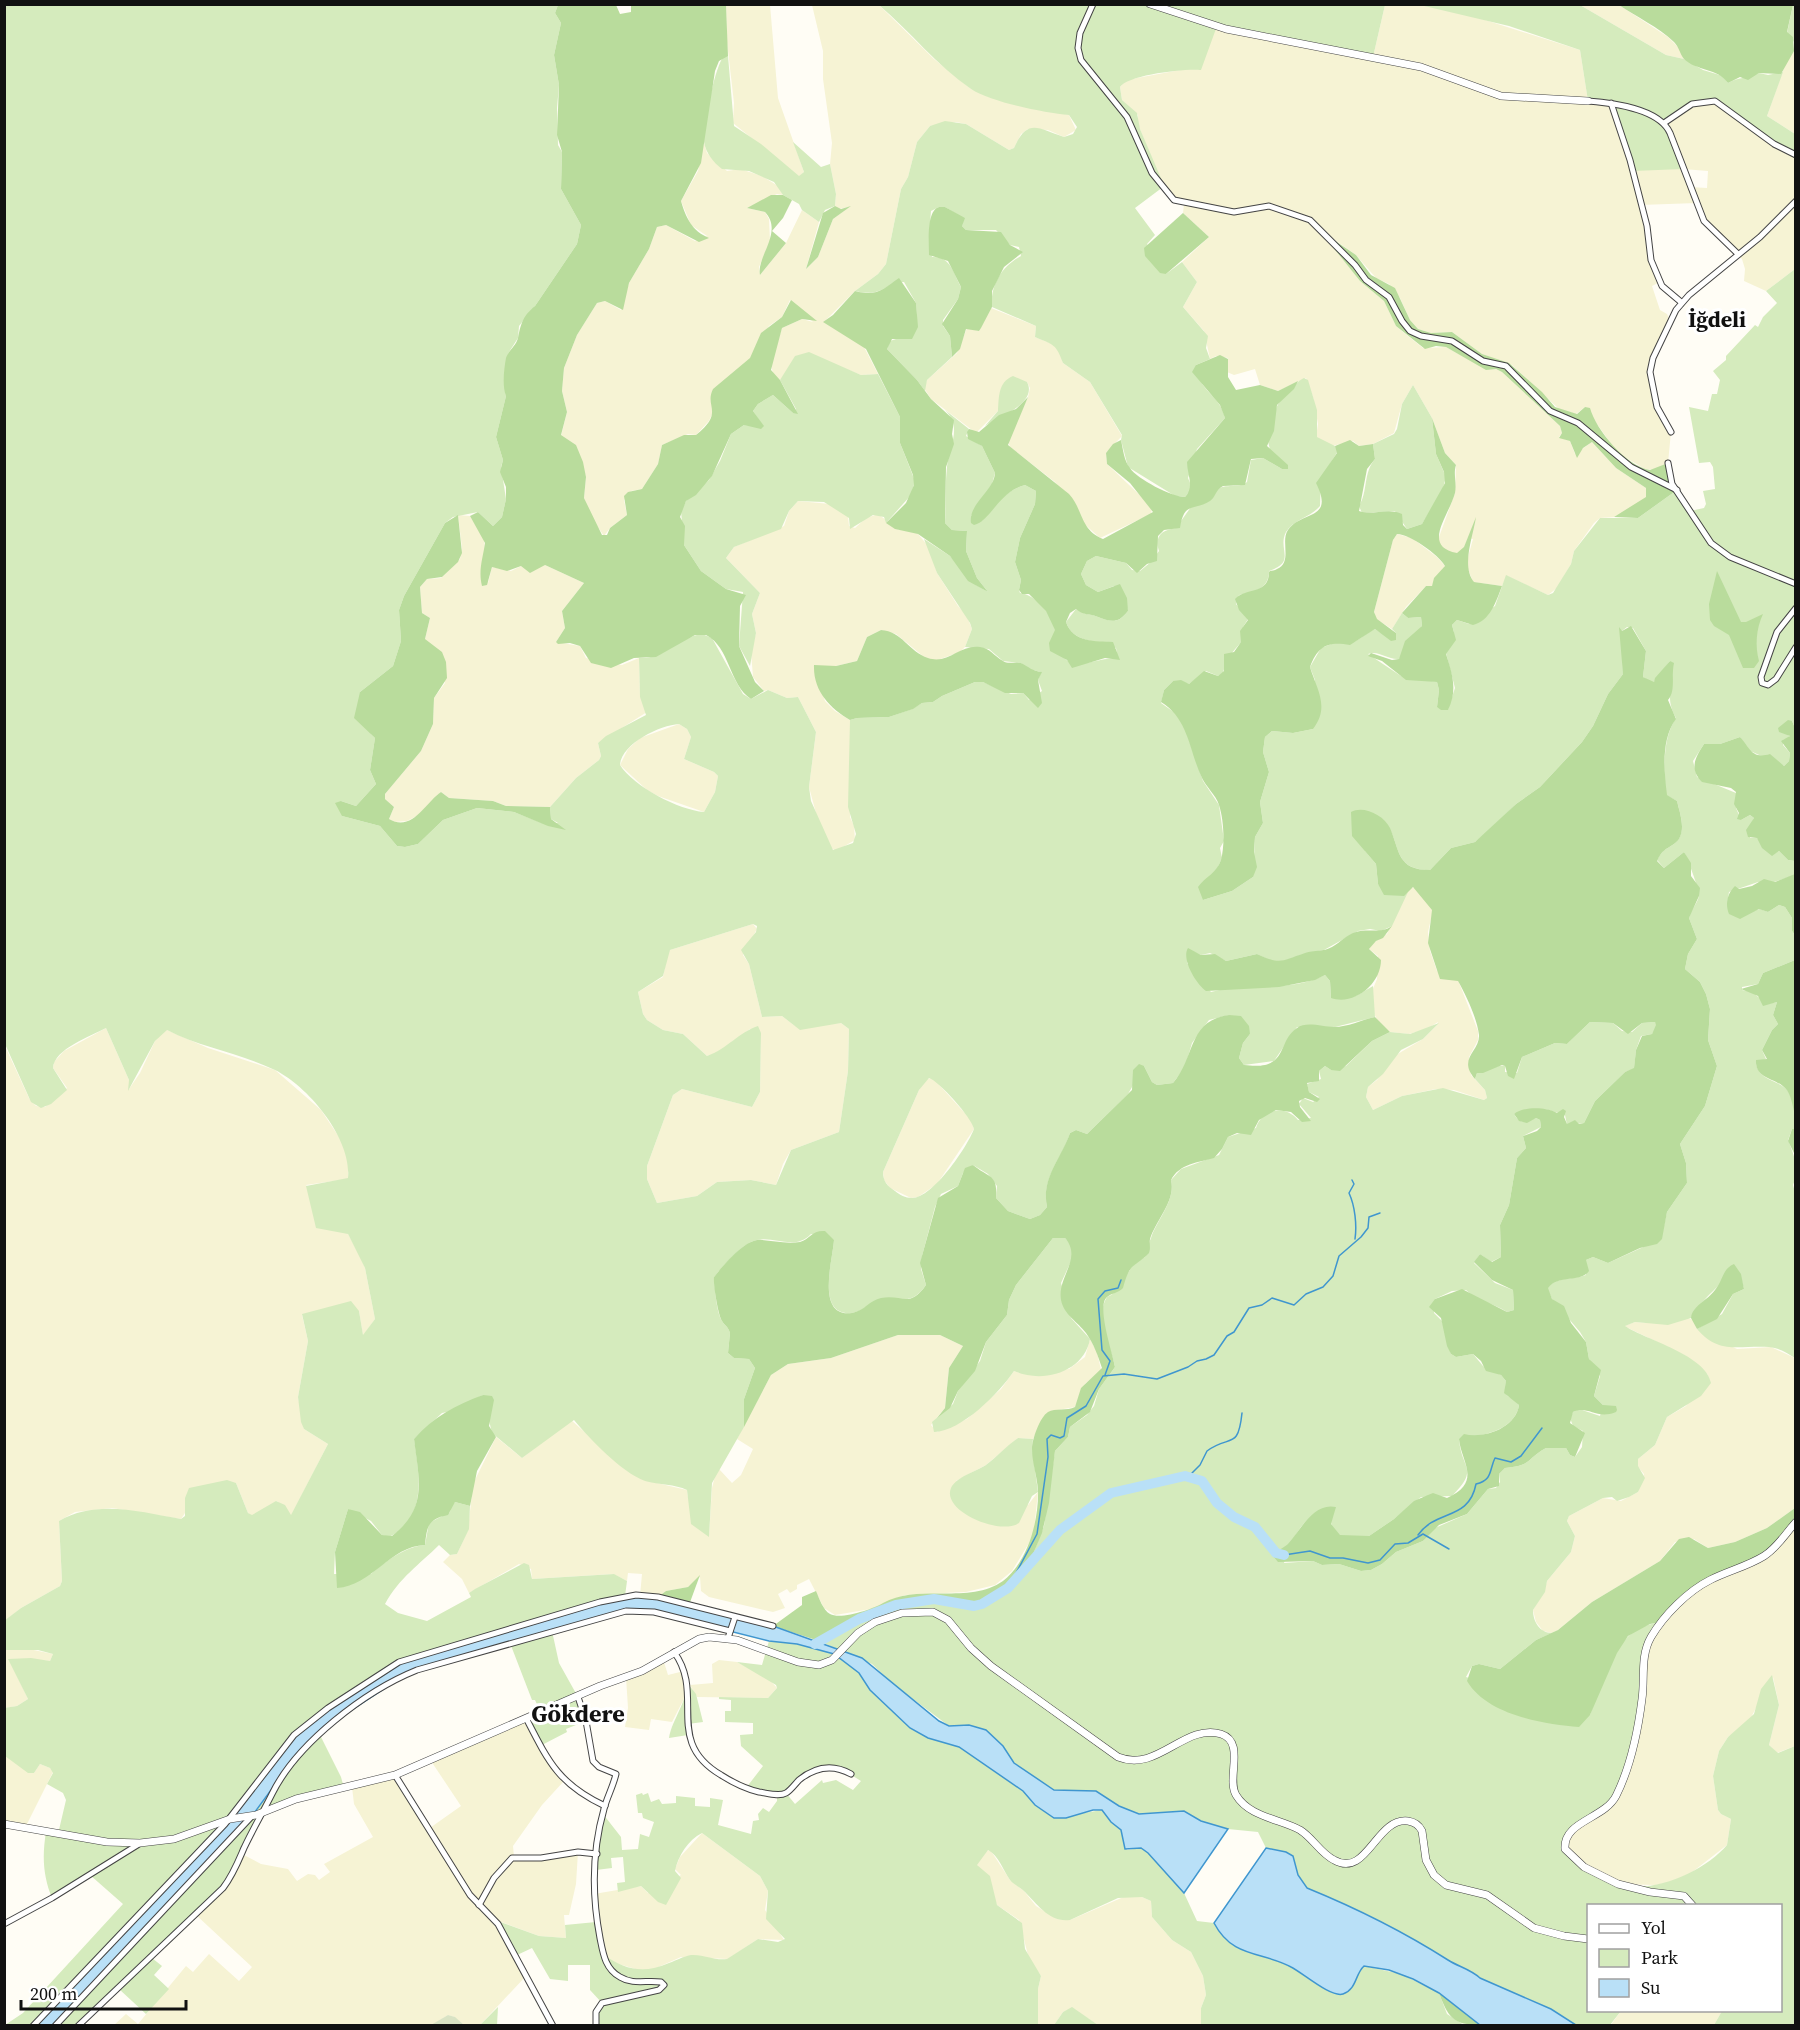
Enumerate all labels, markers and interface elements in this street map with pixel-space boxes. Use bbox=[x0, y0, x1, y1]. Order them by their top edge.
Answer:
district label: İğdeli bbox=[1688, 304, 1746, 334]
district label: Gökdere bbox=[531, 1697, 625, 1730]
legend bbox=[1587, 1904, 1782, 2012]
text: Yol bbox=[1641, 1915, 1666, 1940]
text: Park bbox=[1641, 1945, 1678, 1970]
scale bar bbox=[21, 1973, 186, 2011]
text: Su bbox=[1641, 1975, 1661, 2000]
text: 200 m bbox=[30, 1981, 77, 2006]

